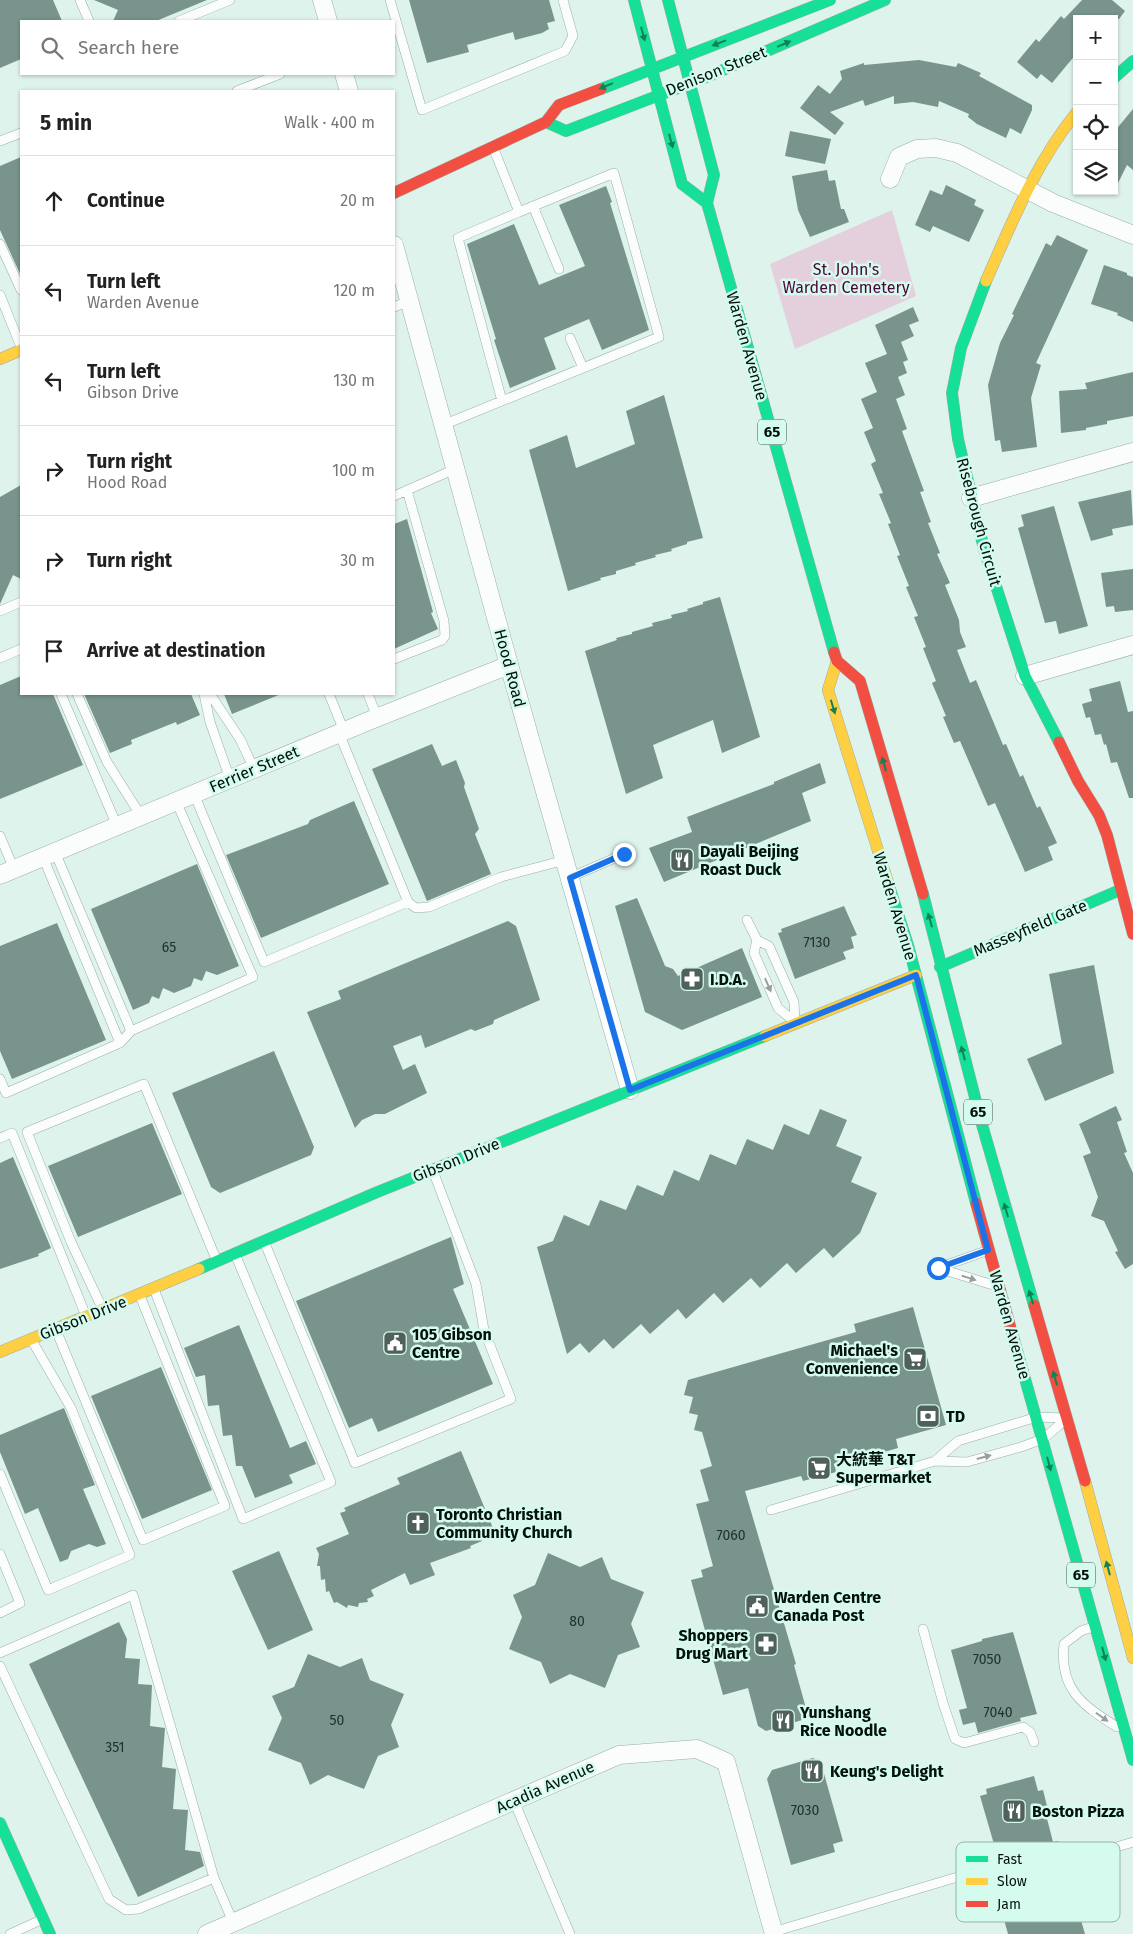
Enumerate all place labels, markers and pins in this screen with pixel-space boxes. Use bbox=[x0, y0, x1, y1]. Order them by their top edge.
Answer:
place label: Dayali Beijing Roast Duck bbox=[700, 842, 799, 879]
restaurant icon: Dayali Beijing Roast Duck bbox=[669, 847, 695, 873]
pharmacy icon: I.D.A. bbox=[679, 966, 705, 992]
place label: I.D.A. bbox=[710, 970, 746, 989]
place label: 105 Gibson Centre bbox=[412, 1325, 492, 1362]
public building icon: 105 Gibson Centre bbox=[382, 1330, 408, 1356]
place label: Michael's Convenience bbox=[806, 1341, 898, 1378]
supermarket icon: Michael's Convenience bbox=[902, 1346, 928, 1372]
bank icon: TD bbox=[915, 1403, 941, 1429]
place label: TD bbox=[946, 1407, 965, 1426]
place label: 大統華 T&T Supermarket bbox=[836, 1450, 932, 1487]
supermarket icon: 大統華 T&T Supermarket bbox=[806, 1455, 832, 1481]
place label: Toronto Christian Community Church bbox=[436, 1505, 573, 1542]
church icon: Toronto Christian Community Church bbox=[405, 1510, 431, 1536]
place label: Warden Centre Canada Post bbox=[774, 1588, 881, 1625]
public building icon: Warden Centre Canada Post bbox=[744, 1593, 770, 1619]
place label: Shoppers Drug Mart bbox=[675, 1626, 749, 1663]
pharmacy icon: Shoppers Drug Mart bbox=[753, 1631, 779, 1657]
place label: Yunshang Rice Noodle bbox=[799, 1703, 887, 1740]
restaurant icon: Yunshang Rice Noodle bbox=[770, 1708, 796, 1734]
restaurant icon: Keung's Delight bbox=[799, 1758, 825, 1784]
place label: Keung's Delight bbox=[830, 1762, 945, 1781]
restaurant icon: Boston Pizza bbox=[1001, 1798, 1027, 1824]
place label: Boston Pizza bbox=[1032, 1802, 1125, 1821]

